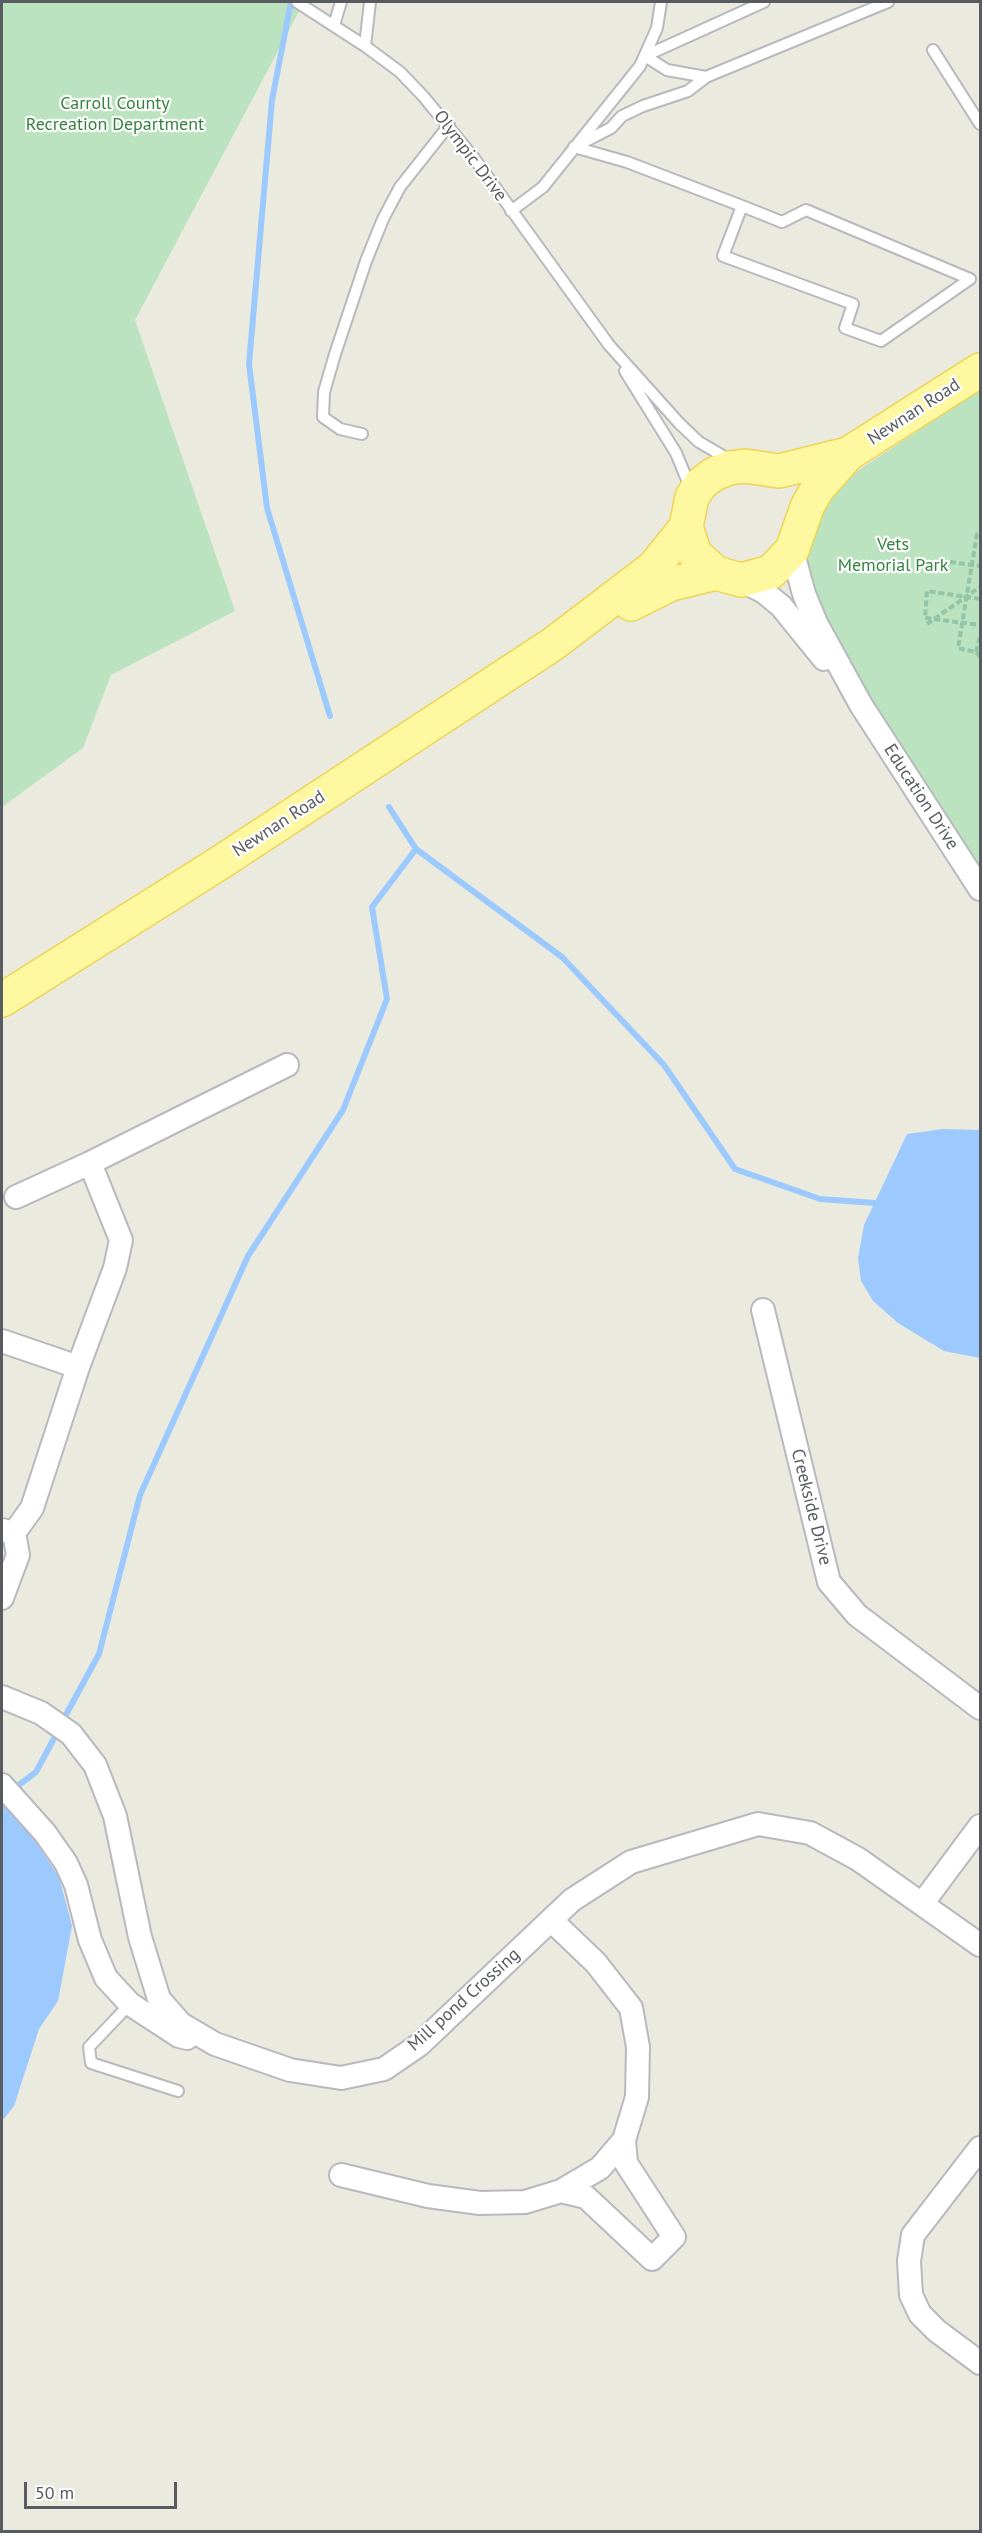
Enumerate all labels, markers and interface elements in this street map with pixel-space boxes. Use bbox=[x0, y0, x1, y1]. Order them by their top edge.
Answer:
park label: Carroll County Recreation Department bbox=[26, 93, 204, 136]
street label: Olympic Drive bbox=[429, 106, 511, 206]
street label: Newnan Road bbox=[864, 374, 964, 450]
park label: Vets Memorial Park bbox=[838, 534, 948, 576]
street label: Education Drive bbox=[879, 740, 963, 854]
street label: Newnan Road bbox=[229, 786, 329, 862]
street label: Creekside Drive bbox=[786, 1447, 836, 1567]
street label: Mill pond Crossing bbox=[404, 1944, 524, 2056]
scale bar bbox=[27, 2470, 180, 2508]
text: 50 m bbox=[35, 2481, 74, 2504]

